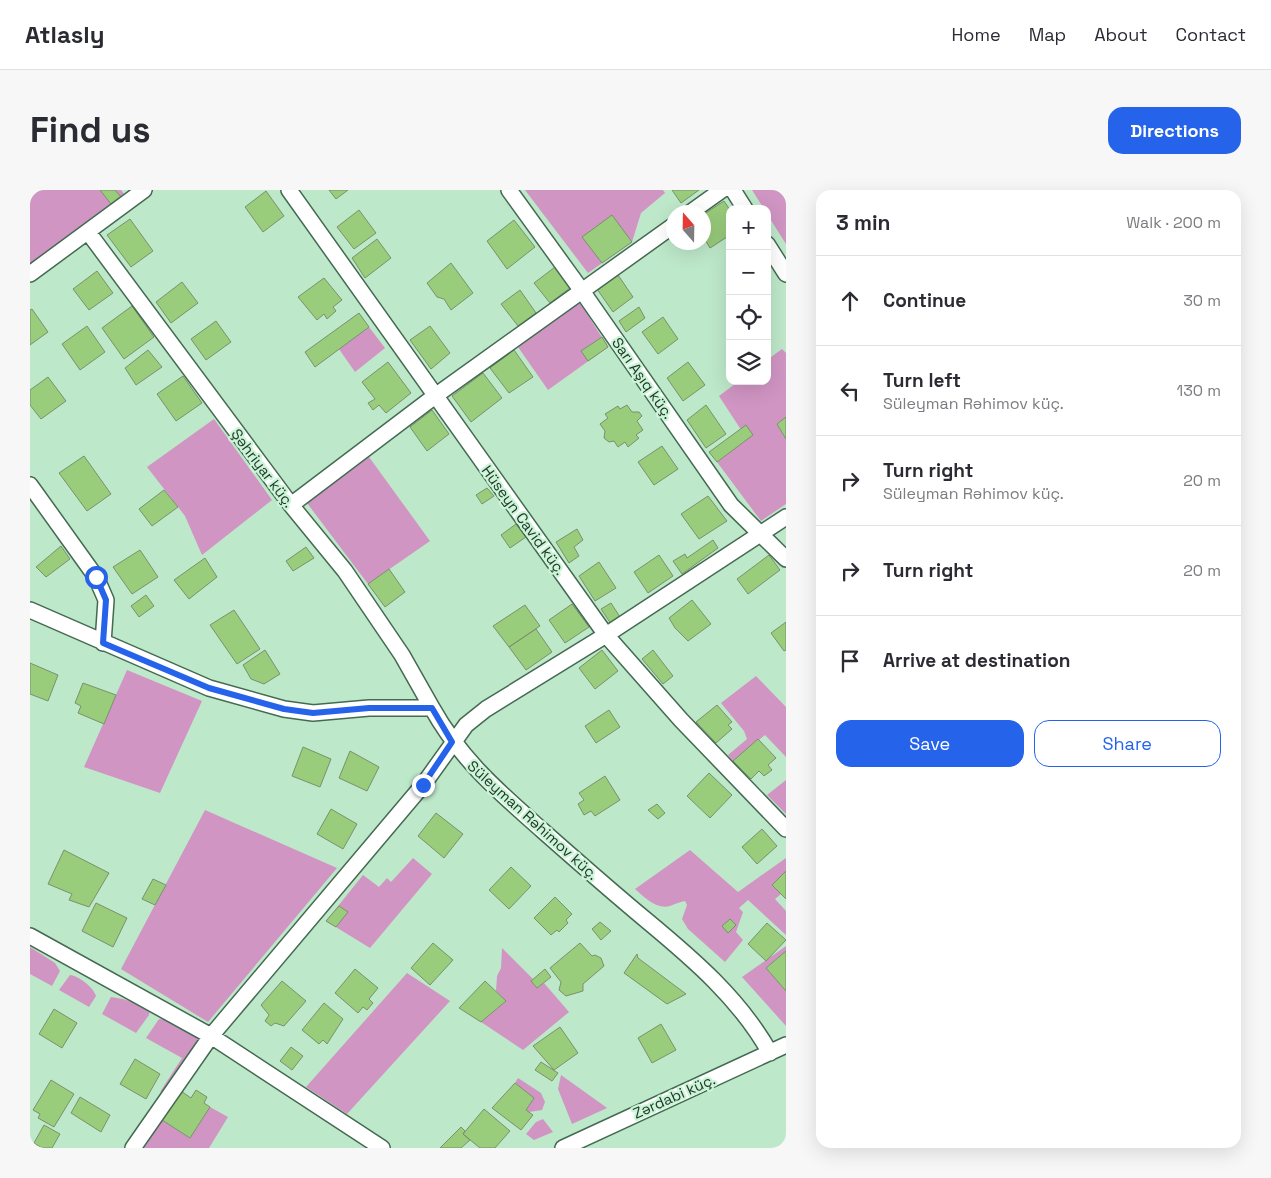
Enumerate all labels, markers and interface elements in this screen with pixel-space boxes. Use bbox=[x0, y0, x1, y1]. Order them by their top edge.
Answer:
text: Atlasly bbox=[25, 19, 104, 50]
text: Home bbox=[952, 23, 1001, 46]
text: Map bbox=[1029, 23, 1066, 46]
text: About bbox=[1094, 23, 1148, 46]
text: Contact bbox=[1176, 23, 1246, 46]
button: Directions bbox=[1108, 107, 1241, 154]
text: Find us bbox=[30, 108, 151, 152]
north arrow bbox=[666, 205, 711, 250]
map controls bbox=[726, 205, 771, 385]
button: + bbox=[726, 205, 771, 250]
text: 3 min bbox=[836, 209, 891, 236]
text: Walk · 200 m bbox=[1126, 212, 1221, 233]
button: − bbox=[726, 250, 771, 295]
icon: ahead bbox=[836, 287, 864, 315]
text: Continue bbox=[883, 288, 966, 313]
text: 30 m bbox=[1183, 290, 1221, 311]
button: locate bbox=[726, 295, 771, 340]
street label: Sarı Aşıq küç. bbox=[608, 334, 678, 422]
button: layers bbox=[726, 340, 771, 385]
text: Turn left bbox=[883, 368, 961, 393]
icon: left bbox=[836, 377, 864, 405]
text: 130 m bbox=[1177, 380, 1221, 401]
text: Süleyman Rəhimov küç. bbox=[883, 393, 1064, 414]
street label: Şəhriyar küç. bbox=[227, 425, 299, 511]
text: Turn right bbox=[883, 458, 973, 483]
street label: Hüseyn Cavid küç. bbox=[478, 461, 570, 579]
icon: right bbox=[836, 467, 864, 495]
text: 20 m bbox=[1183, 470, 1221, 491]
text: Süleyman Rəhimov küç. bbox=[883, 483, 1064, 504]
icon: right bbox=[836, 557, 864, 585]
text: Turn right bbox=[883, 558, 973, 583]
text: 20 m bbox=[1183, 560, 1221, 581]
route start bbox=[85, 566, 108, 589]
icon: arrive bbox=[836, 647, 864, 675]
text: Arrive at destination bbox=[883, 648, 1071, 673]
button: Save bbox=[836, 720, 1024, 767]
button: Share bbox=[1034, 720, 1221, 767]
street label: Süleyman Rəhimov küç. bbox=[464, 756, 602, 884]
route end bbox=[412, 774, 435, 797]
street label: Zərdabi küç. bbox=[630, 1069, 718, 1123]

